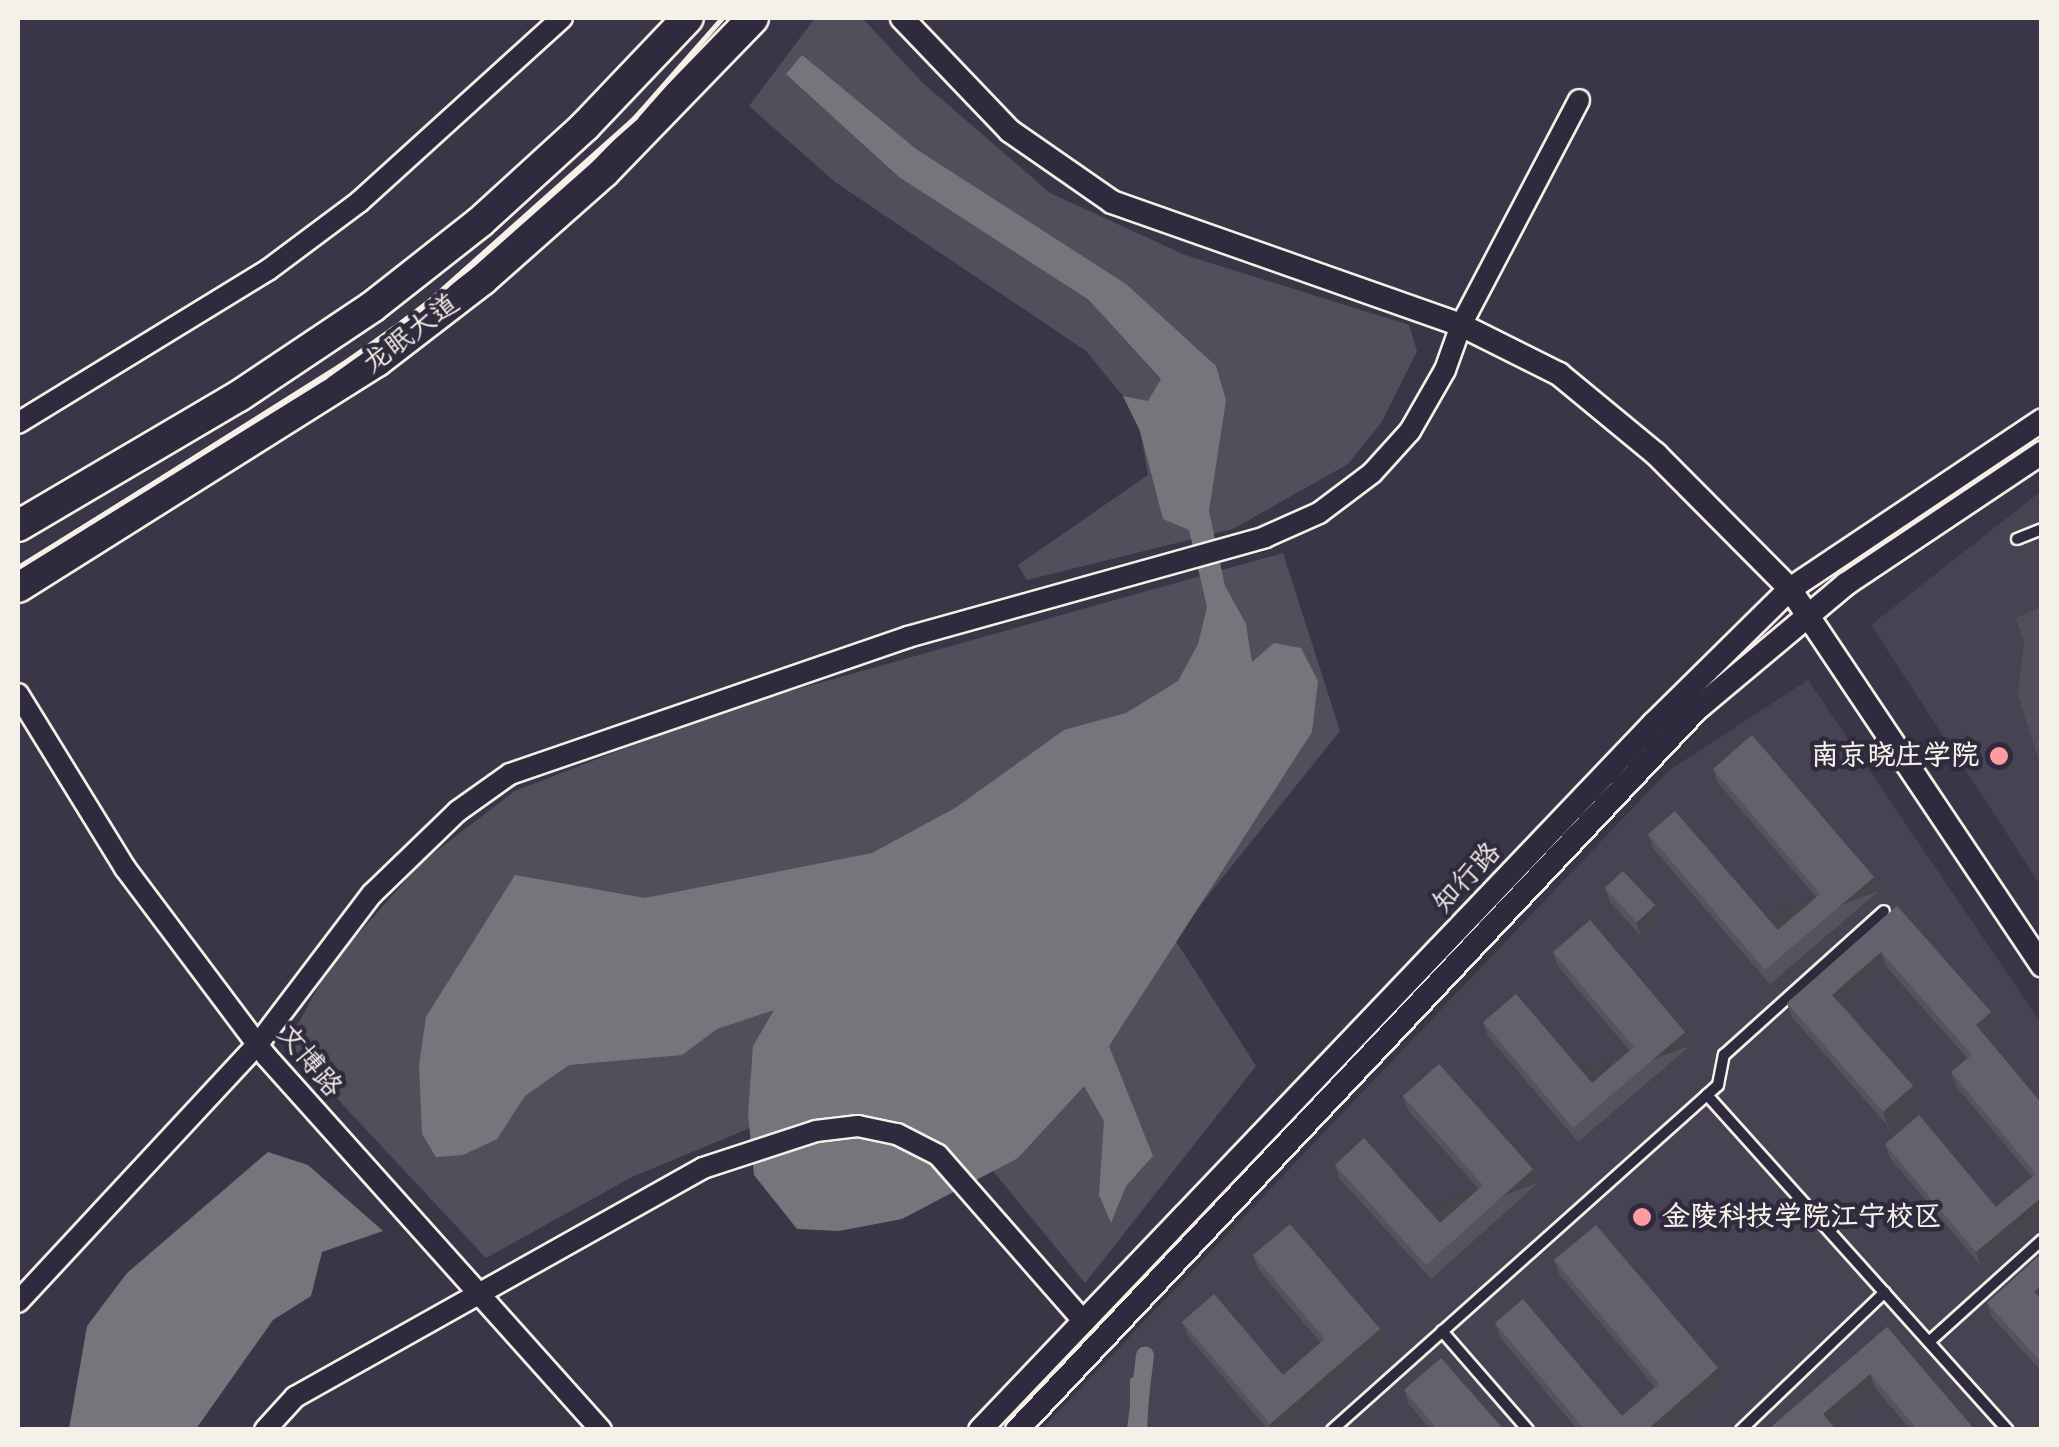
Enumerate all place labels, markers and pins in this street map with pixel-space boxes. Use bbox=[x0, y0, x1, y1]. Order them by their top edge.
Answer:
place label: 南京晓庄学院 bbox=[1811, 739, 1979, 773]
marker: 南京晓庄学院 bbox=[1988, 745, 2010, 767]
place label: 金陵科技学院江宁校区 bbox=[1662, 1200, 1942, 1234]
marker: 金陵科技学院江宁校区 bbox=[1631, 1206, 1653, 1228]

